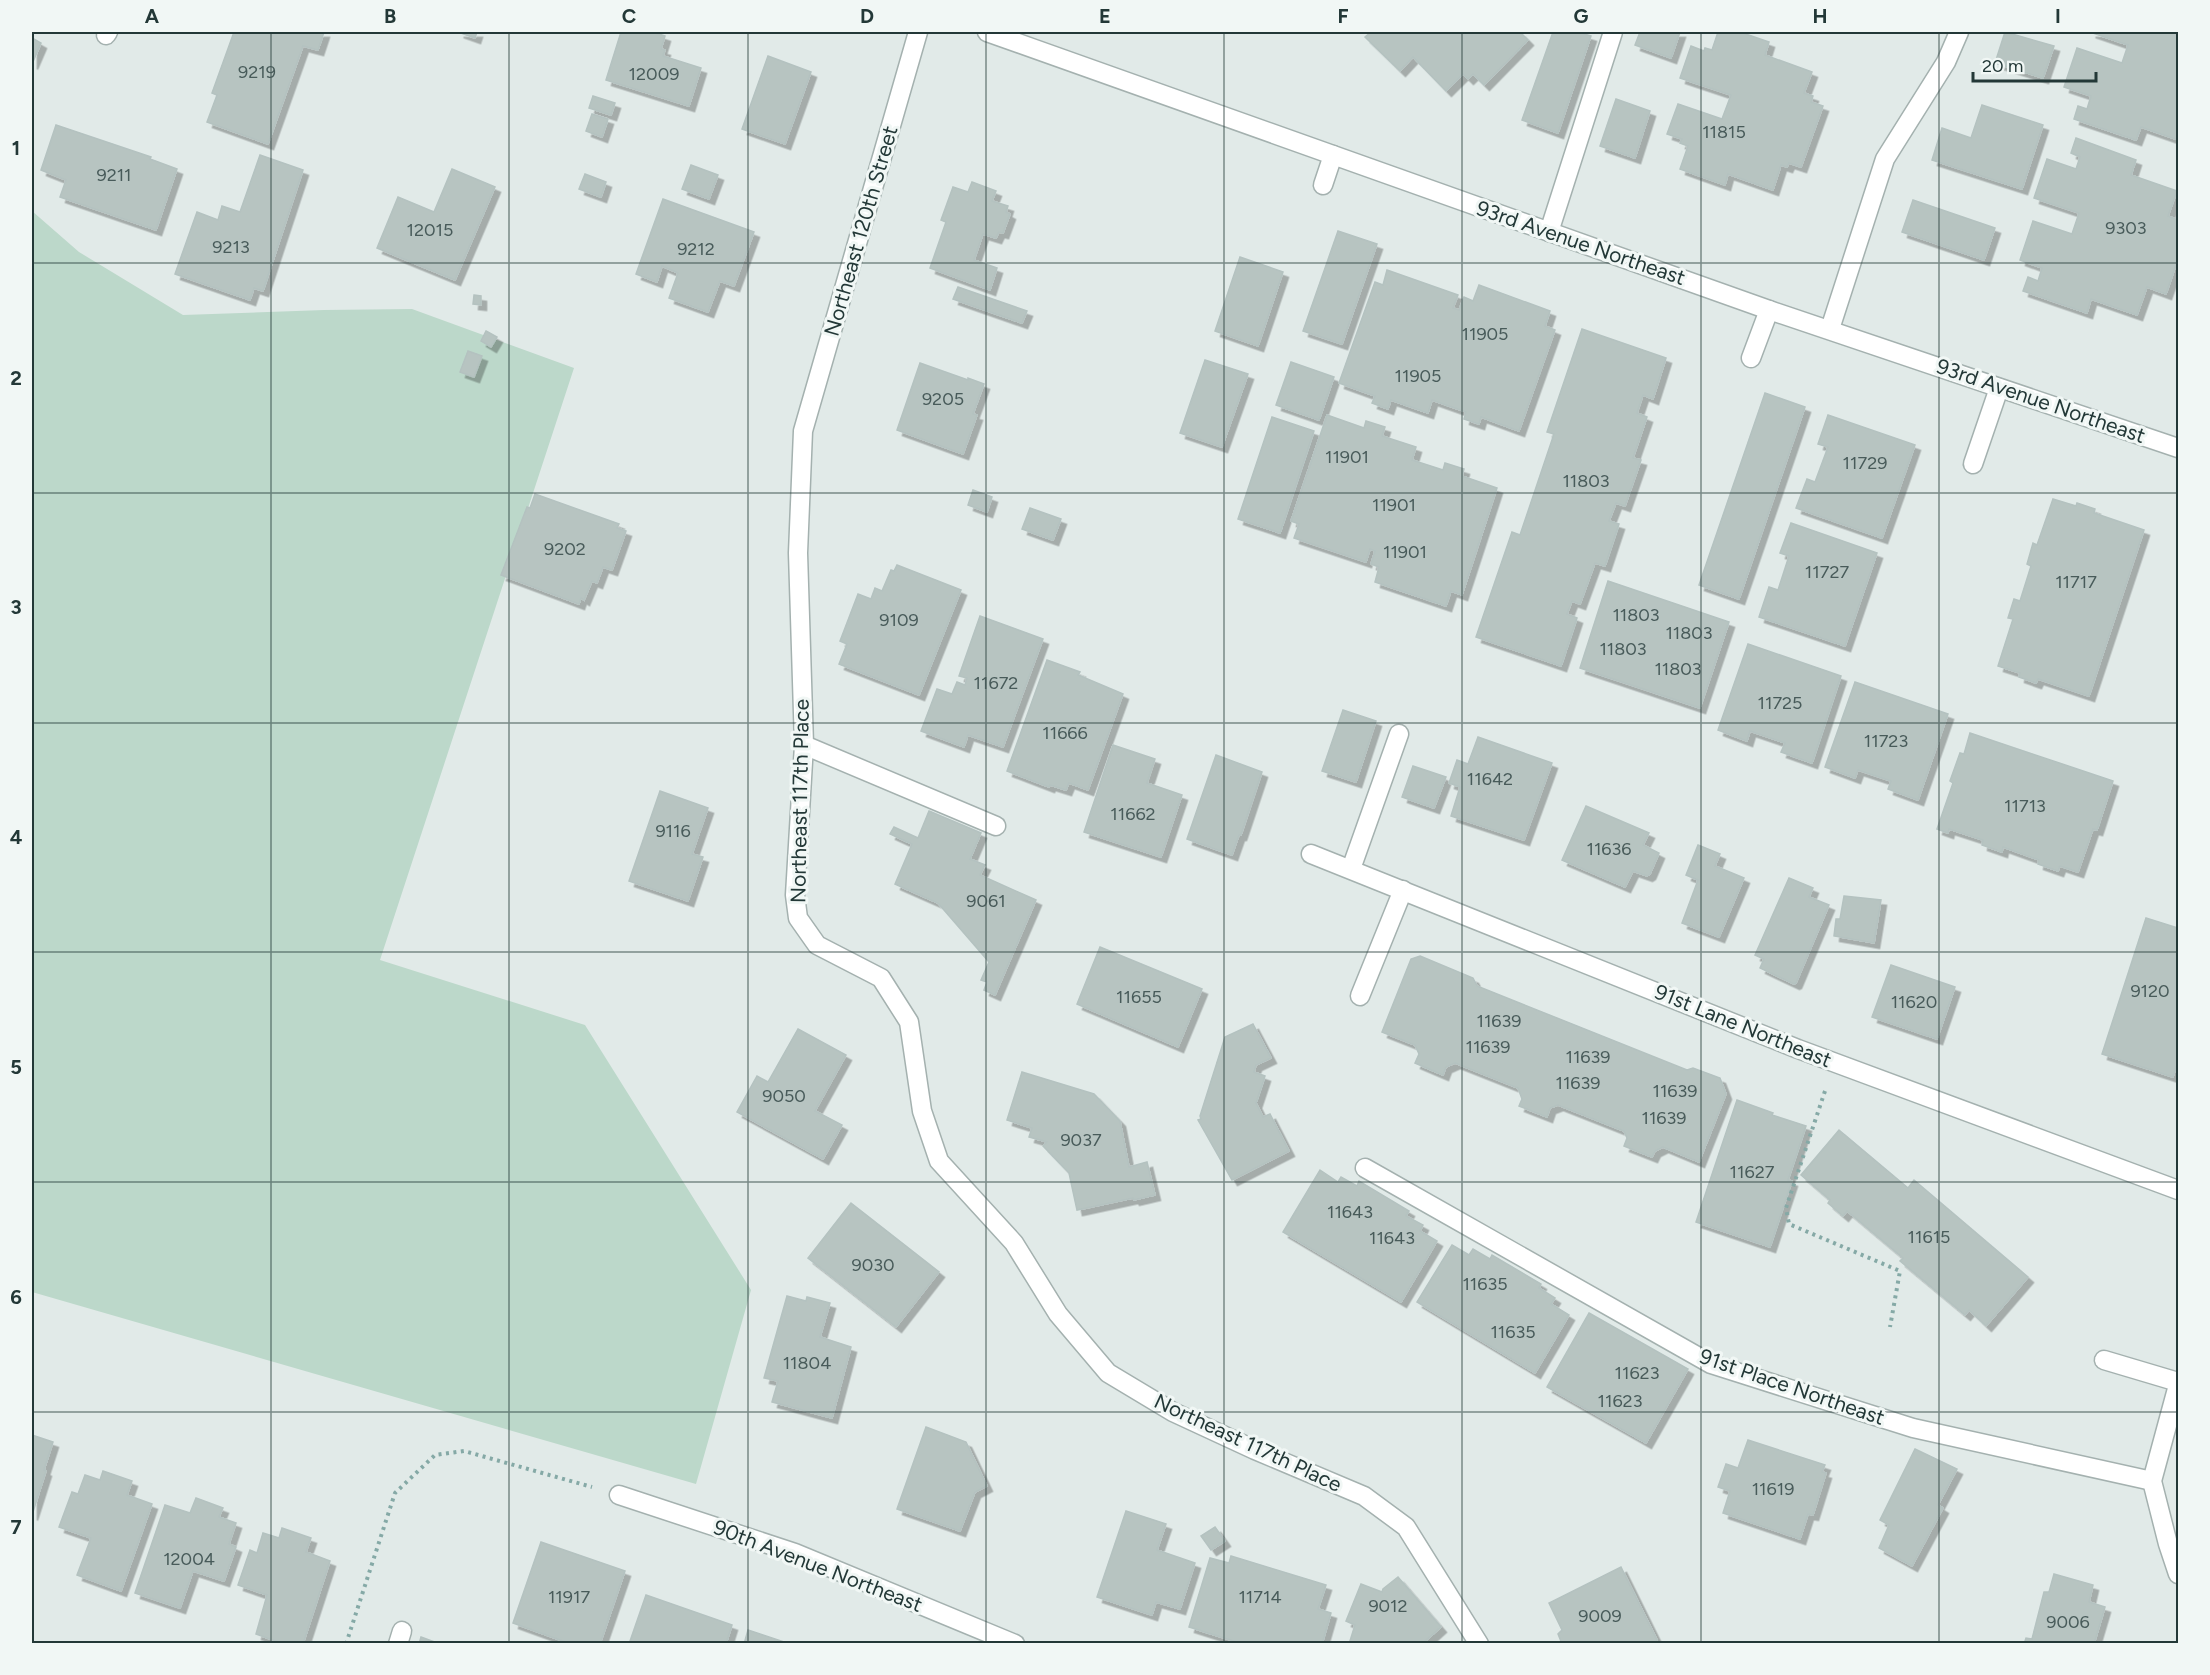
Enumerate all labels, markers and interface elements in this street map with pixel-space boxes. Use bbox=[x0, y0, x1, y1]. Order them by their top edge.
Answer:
text: A bbox=[145, 4, 160, 28]
text: B bbox=[384, 4, 396, 28]
text: C bbox=[622, 4, 636, 28]
text: D bbox=[860, 4, 874, 28]
text: E bbox=[1099, 4, 1111, 28]
text: F bbox=[1337, 4, 1349, 28]
text: G bbox=[1574, 4, 1589, 28]
text: H bbox=[1813, 4, 1828, 28]
text: I bbox=[2055, 4, 2061, 28]
scale bar bbox=[1973, 45, 2096, 83]
text: 20 m bbox=[1982, 55, 2023, 77]
house number: 9219 bbox=[238, 61, 276, 83]
house number: 12009 bbox=[629, 63, 679, 85]
house number: 11815 bbox=[1702, 121, 1746, 143]
street label: Northeast 120th Street bbox=[818, 123, 903, 339]
text: 1 bbox=[12, 136, 20, 160]
house number: 9211 bbox=[96, 164, 132, 186]
street label: 93rd Avenue Northeast bbox=[1473, 195, 1689, 290]
house number: 9303 bbox=[2105, 217, 2147, 239]
house number: 12015 bbox=[407, 219, 453, 241]
house number: 9213 bbox=[212, 236, 250, 258]
house number: 9212 bbox=[677, 238, 715, 260]
house number: 11905 bbox=[1462, 323, 1508, 345]
street label: 93rd Avenue Northeast bbox=[1933, 353, 2149, 448]
house number: 11905 bbox=[1395, 365, 1441, 387]
text: 2 bbox=[10, 366, 22, 390]
house number: 9205 bbox=[922, 388, 964, 410]
house number: 11901 bbox=[1325, 446, 1369, 468]
house number: 11729 bbox=[1843, 452, 1887, 474]
house number: 11803 bbox=[1562, 470, 1610, 492]
house number: 11901 bbox=[1372, 494, 1416, 516]
house number: 9202 bbox=[544, 538, 586, 560]
house number: 11901 bbox=[1383, 541, 1427, 563]
house number: 11727 bbox=[1805, 561, 1849, 583]
house number: 11717 bbox=[2055, 571, 2097, 593]
text: 3 bbox=[10, 595, 22, 619]
house number: 11803 bbox=[1612, 604, 1660, 626]
house number: 9109 bbox=[879, 609, 919, 631]
house number: 11803 bbox=[1665, 622, 1713, 644]
house number: 11803 bbox=[1599, 638, 1647, 660]
house number: 11803 bbox=[1654, 658, 1702, 680]
house number: 11672 bbox=[974, 672, 1018, 694]
house number: 11725 bbox=[1758, 692, 1802, 714]
street label: Northeast 117th Place bbox=[785, 699, 814, 903]
house number: 11666 bbox=[1042, 722, 1088, 744]
house number: 11723 bbox=[1864, 730, 1908, 752]
house number: 11642 bbox=[1467, 768, 1513, 790]
house number: 11713 bbox=[2004, 795, 2046, 817]
house number: 11662 bbox=[1110, 803, 1156, 825]
house number: 9116 bbox=[655, 820, 691, 842]
text: 4 bbox=[10, 825, 23, 849]
house number: 11636 bbox=[1586, 838, 1632, 860]
house number: 9061 bbox=[966, 890, 1006, 912]
street label: 91st Lane Northeast bbox=[1651, 979, 1835, 1072]
house number: 9120 bbox=[2130, 980, 2170, 1002]
house number: 11655 bbox=[1116, 986, 1162, 1008]
house number: 11620 bbox=[1891, 991, 1937, 1013]
house number: 11639 bbox=[1476, 1010, 1522, 1032]
house number: 11639 bbox=[1465, 1036, 1511, 1058]
house number: 11639 bbox=[1565, 1046, 1611, 1068]
text: 5 bbox=[10, 1055, 22, 1079]
house number: 11639 bbox=[1555, 1072, 1601, 1094]
house number: 11639 bbox=[1652, 1080, 1698, 1102]
house number: 9050 bbox=[762, 1085, 806, 1107]
house number: 11639 bbox=[1641, 1107, 1687, 1129]
house number: 9037 bbox=[1060, 1129, 1102, 1151]
house number: 11627 bbox=[1730, 1161, 1775, 1183]
house number: 11643 bbox=[1327, 1201, 1373, 1223]
house number: 11615 bbox=[1908, 1226, 1950, 1248]
house number: 11643 bbox=[1369, 1227, 1415, 1249]
house number: 9030 bbox=[851, 1254, 895, 1276]
house number: 11635 bbox=[1462, 1273, 1508, 1295]
text: 6 bbox=[10, 1285, 22, 1309]
house number: 11635 bbox=[1490, 1321, 1536, 1343]
street label: 91st Place Northeast bbox=[1696, 1343, 1888, 1430]
house number: 11804 bbox=[783, 1352, 831, 1374]
house number: 11623 bbox=[1615, 1362, 1659, 1384]
street label: Northeast 117th Place bbox=[1150, 1388, 1346, 1497]
house number: 11623 bbox=[1598, 1390, 1642, 1412]
house number: 11619 bbox=[1752, 1478, 1794, 1500]
street label: 90th Avenue Northeast bbox=[710, 1514, 926, 1617]
text: 7 bbox=[10, 1515, 22, 1539]
house number: 12004 bbox=[163, 1548, 215, 1570]
house number: 11917 bbox=[548, 1586, 590, 1608]
house number: 11714 bbox=[1238, 1586, 1282, 1608]
house number: 9012 bbox=[1368, 1595, 1408, 1617]
house number: 9009 bbox=[1578, 1605, 1622, 1627]
house number: 9006 bbox=[2046, 1611, 2090, 1633]

